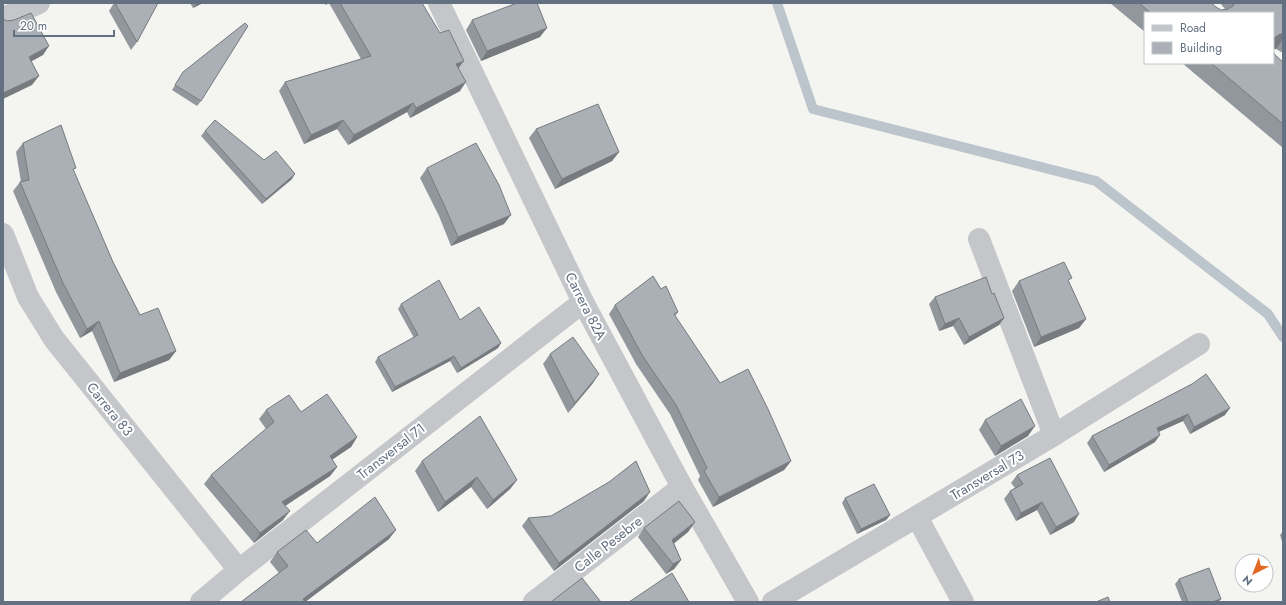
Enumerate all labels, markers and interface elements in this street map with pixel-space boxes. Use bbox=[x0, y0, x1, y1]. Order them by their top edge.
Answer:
scale bar bbox=[14, 12, 114, 38]
legend bbox=[1144, 12, 1274, 64]
text: 20 m bbox=[20, 17, 47, 35]
text: Road bbox=[1180, 19, 1206, 37]
text: Building bbox=[1180, 39, 1222, 57]
street label: Carrera 82A bbox=[560, 269, 612, 344]
street label: Carrera 83 bbox=[82, 378, 138, 440]
street label: Transversal 71 bbox=[353, 418, 429, 484]
street label: Transversal 73 bbox=[946, 445, 1028, 505]
street label: Calle Pesebre bbox=[570, 511, 646, 577]
north arrow bbox=[1234, 553, 1274, 593]
text: N bbox=[1239, 572, 1256, 589]

